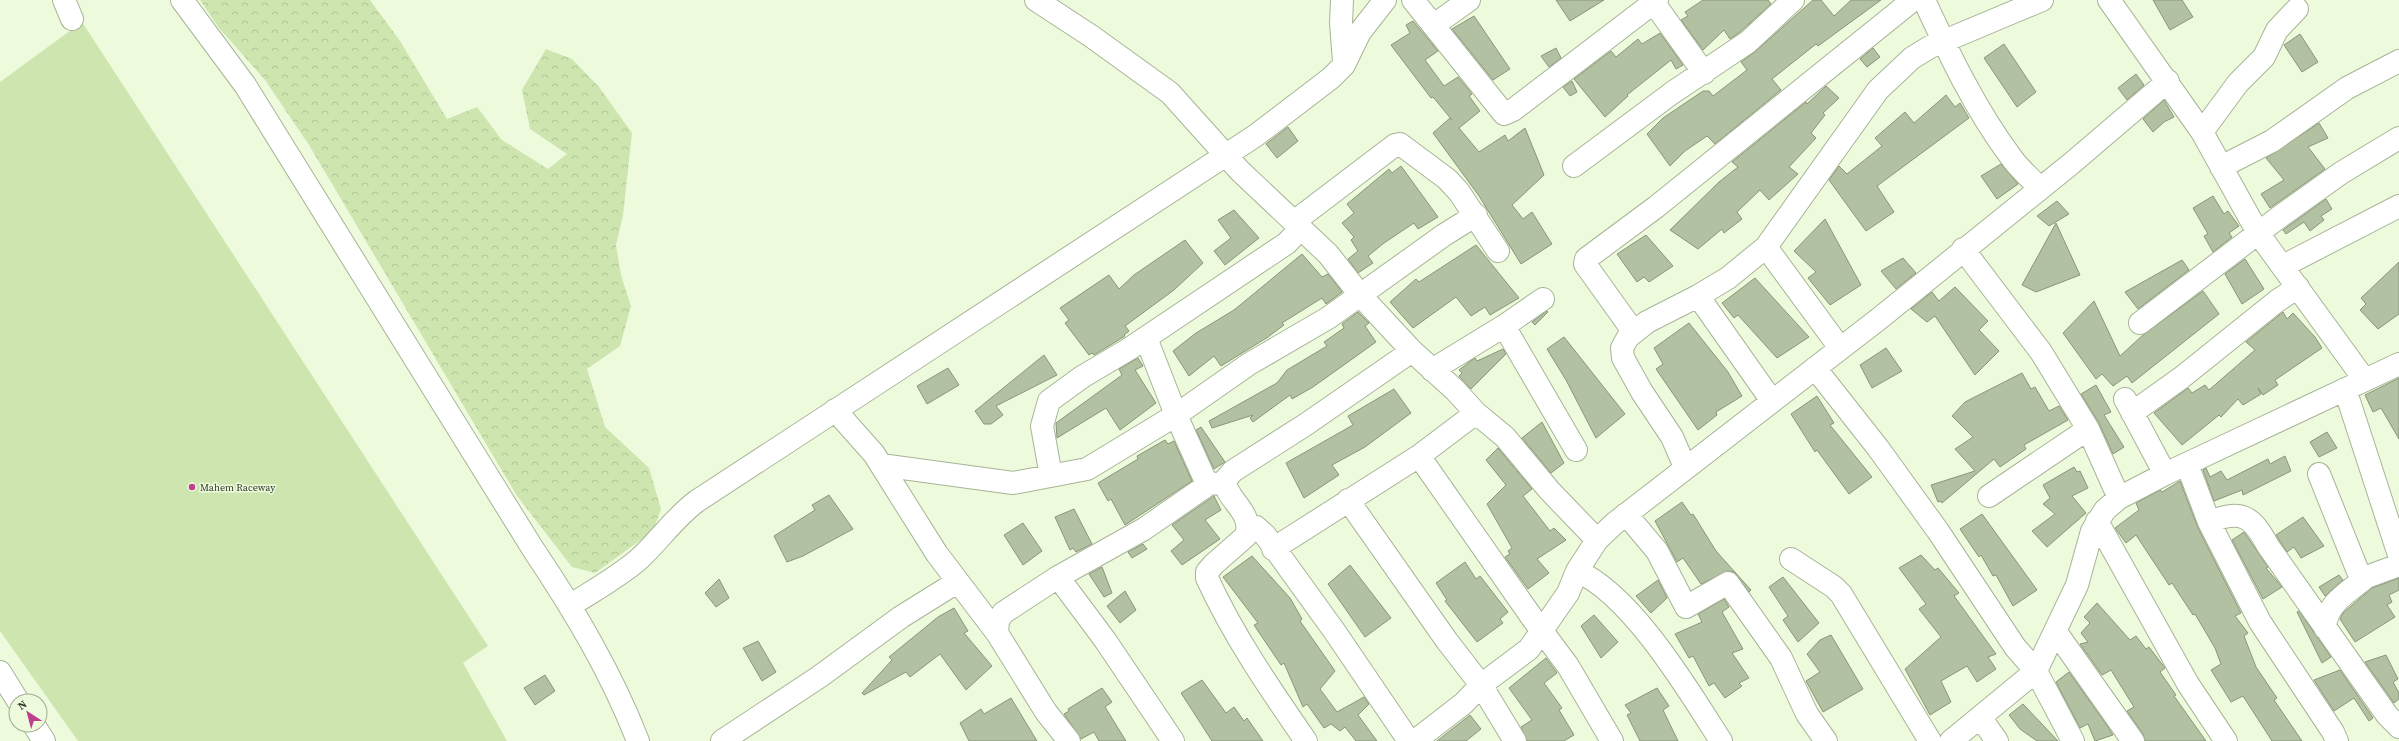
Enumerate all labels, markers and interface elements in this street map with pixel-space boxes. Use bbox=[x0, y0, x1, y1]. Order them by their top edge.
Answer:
place label: Mahem Raceway bbox=[200, 481, 276, 494]
marker: Mahem Raceway bbox=[187, 482, 197, 492]
north arrow bbox=[8, 693, 48, 733]
text: N bbox=[15, 697, 30, 714]

